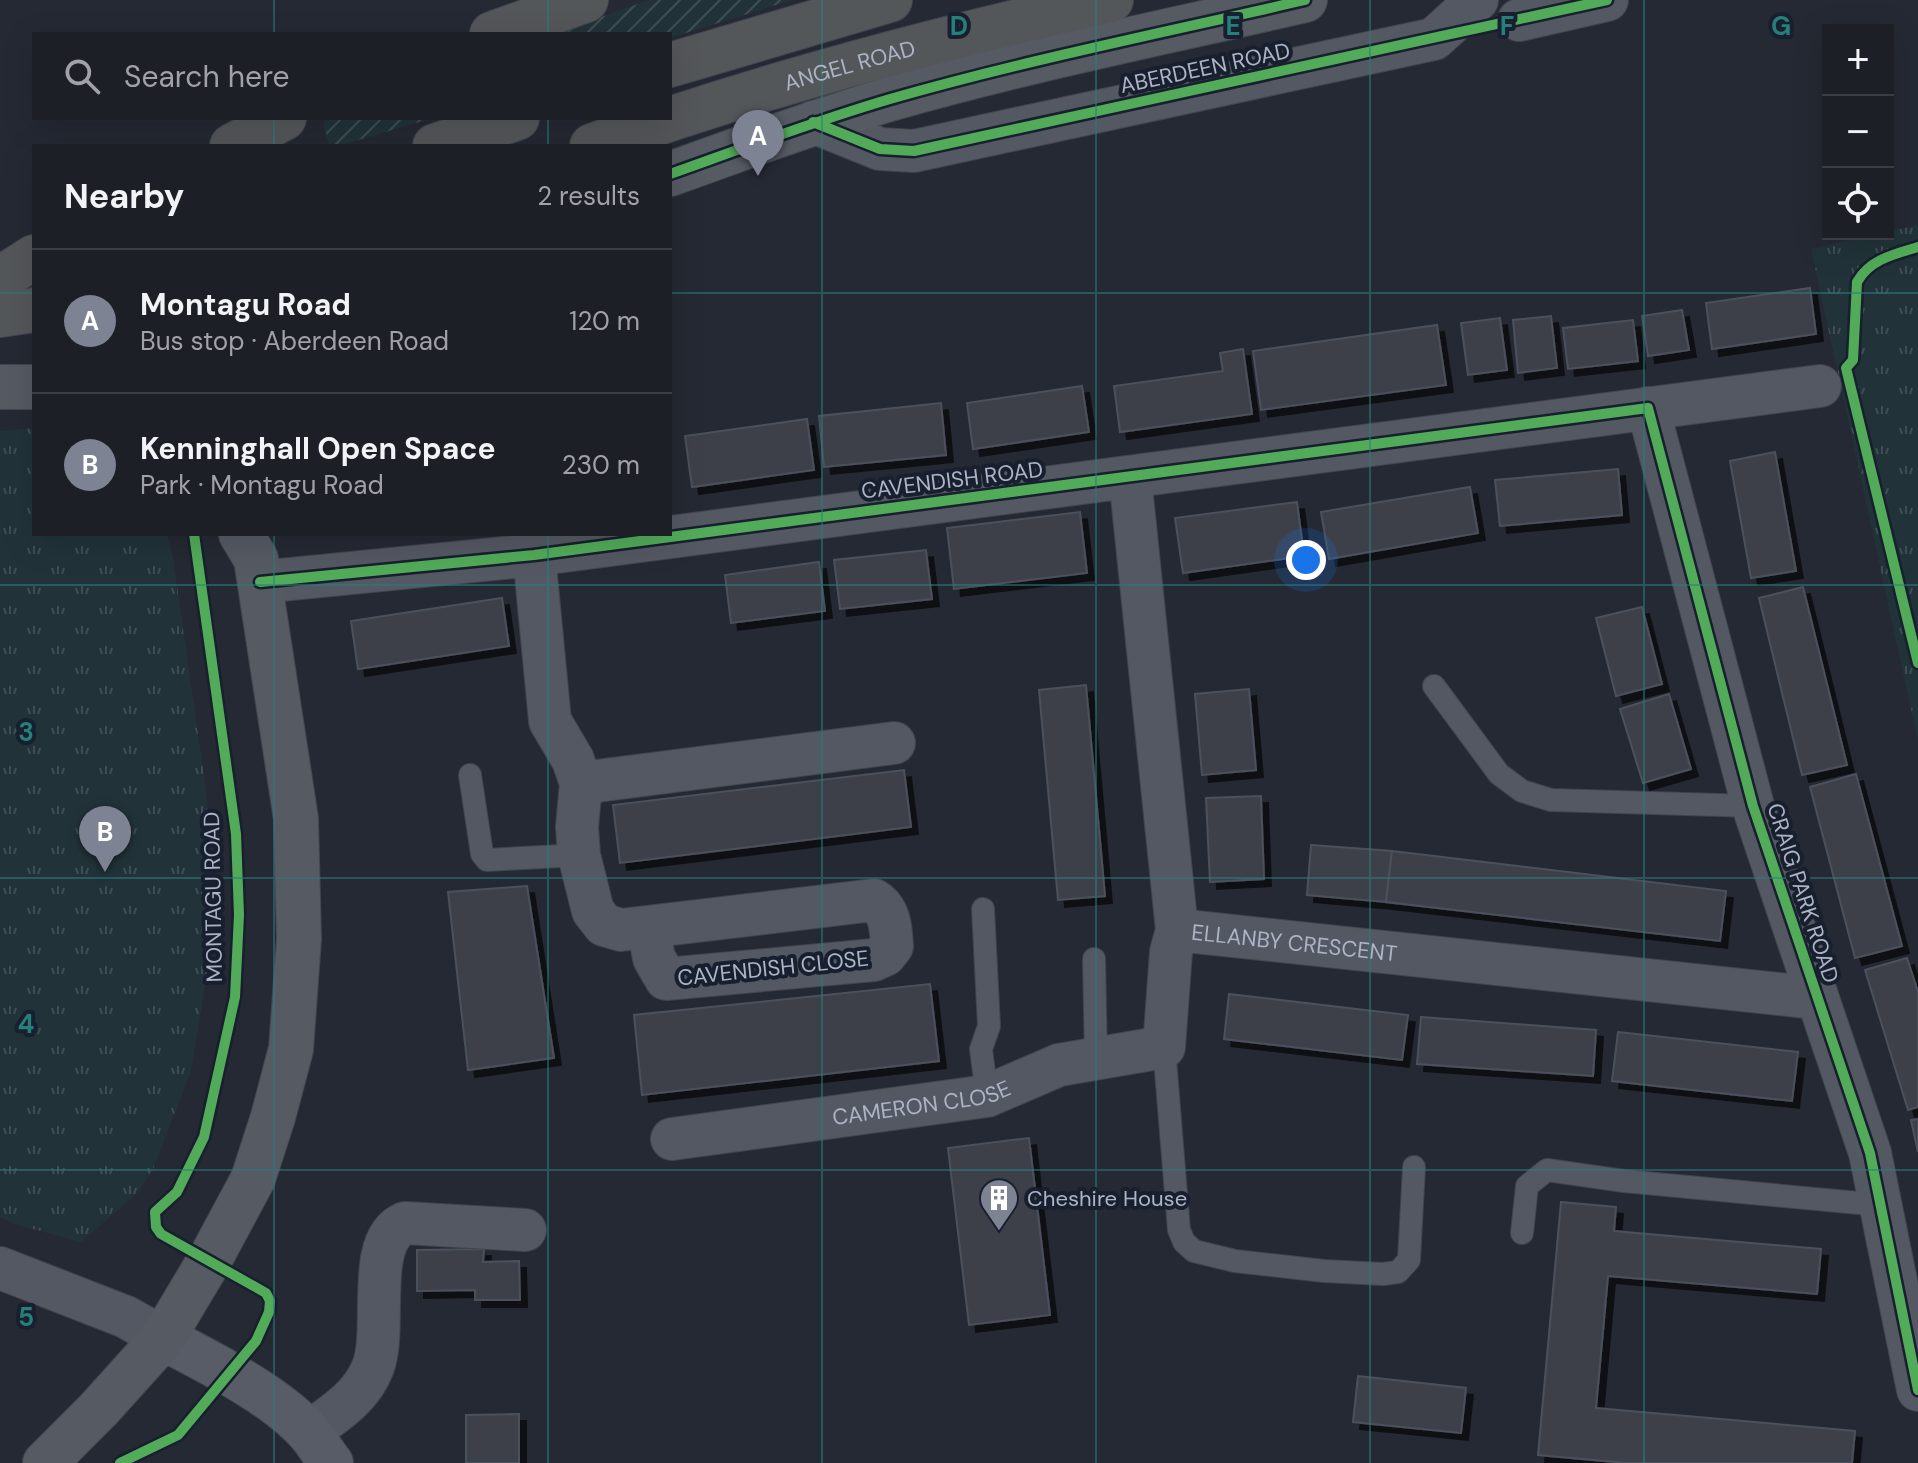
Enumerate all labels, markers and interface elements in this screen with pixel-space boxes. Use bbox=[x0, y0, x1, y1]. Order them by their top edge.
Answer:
text: D bbox=[950, 9, 968, 43]
text: E bbox=[1225, 9, 1241, 43]
text: F bbox=[1500, 9, 1514, 43]
text: G bbox=[1771, 9, 1791, 43]
map controls bbox=[1822, 24, 1894, 240]
button: + bbox=[1822, 24, 1894, 96]
search box bbox=[32, 32, 672, 120]
street label: ANGEL ROAD bbox=[780, 33, 918, 97]
street label: ABERDEEN ROAD bbox=[1117, 36, 1293, 100]
icon: search bbox=[60, 54, 104, 98]
text: Search here bbox=[124, 57, 290, 96]
button: − bbox=[1822, 96, 1894, 168]
pin: A bbox=[732, 110, 784, 176]
button: locate bbox=[1822, 168, 1894, 240]
text: Nearby bbox=[64, 174, 184, 219]
text: 2 results bbox=[537, 179, 640, 213]
text: Montagu Road bbox=[140, 285, 351, 324]
text: A bbox=[81, 304, 99, 338]
text: 120 m bbox=[569, 304, 640, 338]
text: Bus stop · Aberdeen Road bbox=[140, 324, 449, 358]
text: Kenninghall Open Space bbox=[140, 429, 496, 468]
text: B bbox=[82, 448, 98, 482]
text: 230 m bbox=[562, 448, 640, 482]
street label: CAVENDISH ROAD bbox=[859, 454, 1045, 506]
text: Park · Montagu Road bbox=[140, 468, 384, 502]
your location bbox=[1286, 540, 1326, 580]
text: 3 bbox=[18, 715, 34, 749]
street label: CRAIG PARK ROAD bbox=[1760, 800, 1846, 986]
pin: B bbox=[79, 806, 131, 872]
street label: MONTAGU ROAD bbox=[197, 811, 229, 983]
street label: ELLANBY CRESCENT bbox=[1190, 917, 1399, 968]
street label: CAVENDISH CLOSE bbox=[676, 944, 870, 992]
text: 4 bbox=[18, 1007, 34, 1041]
street label: CAMERON CLOSE bbox=[830, 1073, 1015, 1131]
building icon: Cheshire House bbox=[978, 1177, 1020, 1232]
place label: Cheshire House bbox=[1027, 1184, 1187, 1213]
text: 5 bbox=[18, 1300, 34, 1334]

